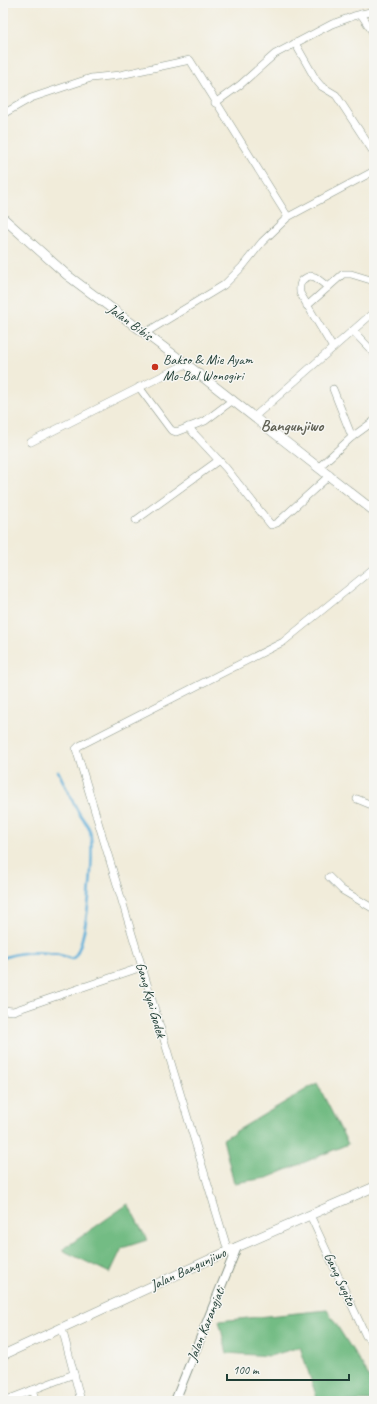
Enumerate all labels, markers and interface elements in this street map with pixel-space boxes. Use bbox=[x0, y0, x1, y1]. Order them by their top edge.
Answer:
street label: Jalan Bibis bbox=[103, 299, 157, 345]
place label: Bakso & Mie Ayam Mo-Bal Wonogiri bbox=[163, 351, 254, 384]
marker: Bakso & Mie Ayam Mo-Bal Wonogiri bbox=[150, 362, 160, 372]
district label: Bangunjiwo bbox=[261, 416, 324, 436]
street label: Gang Kyai Godek bbox=[132, 960, 170, 1040]
street label: Jalan Bangunjiwo bbox=[147, 1244, 229, 1294]
street label: Gang Sugito bbox=[320, 1250, 360, 1309]
street label: Jalan Karangjati bbox=[183, 1282, 229, 1364]
scale bar bbox=[227, 1356, 349, 1382]
text: 100 m bbox=[233, 1362, 260, 1378]

